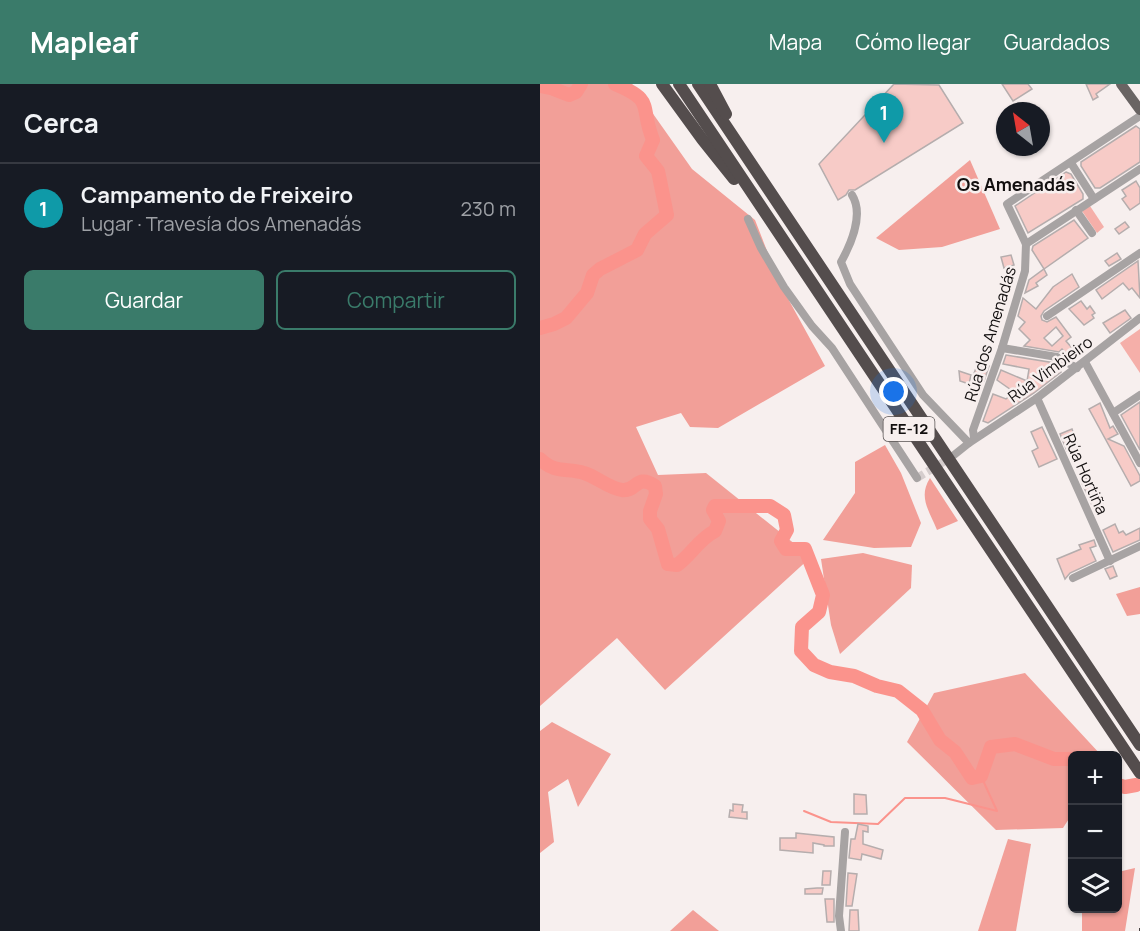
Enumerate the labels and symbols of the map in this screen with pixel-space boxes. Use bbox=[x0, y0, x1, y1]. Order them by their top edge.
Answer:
pin: 1 bbox=[864, 94, 904, 143]
north arrow bbox=[996, 102, 1050, 156]
district label: Os Amenadás bbox=[957, 172, 1075, 196]
street label: Rúa dos Amenadás bbox=[959, 264, 1021, 404]
street label: Rúa Vimbieiro bbox=[1003, 331, 1097, 407]
your location bbox=[879, 377, 908, 406]
road number: FE-12 bbox=[884, 417, 934, 441]
street label: Rúa Hortiña bbox=[1058, 430, 1114, 518]

